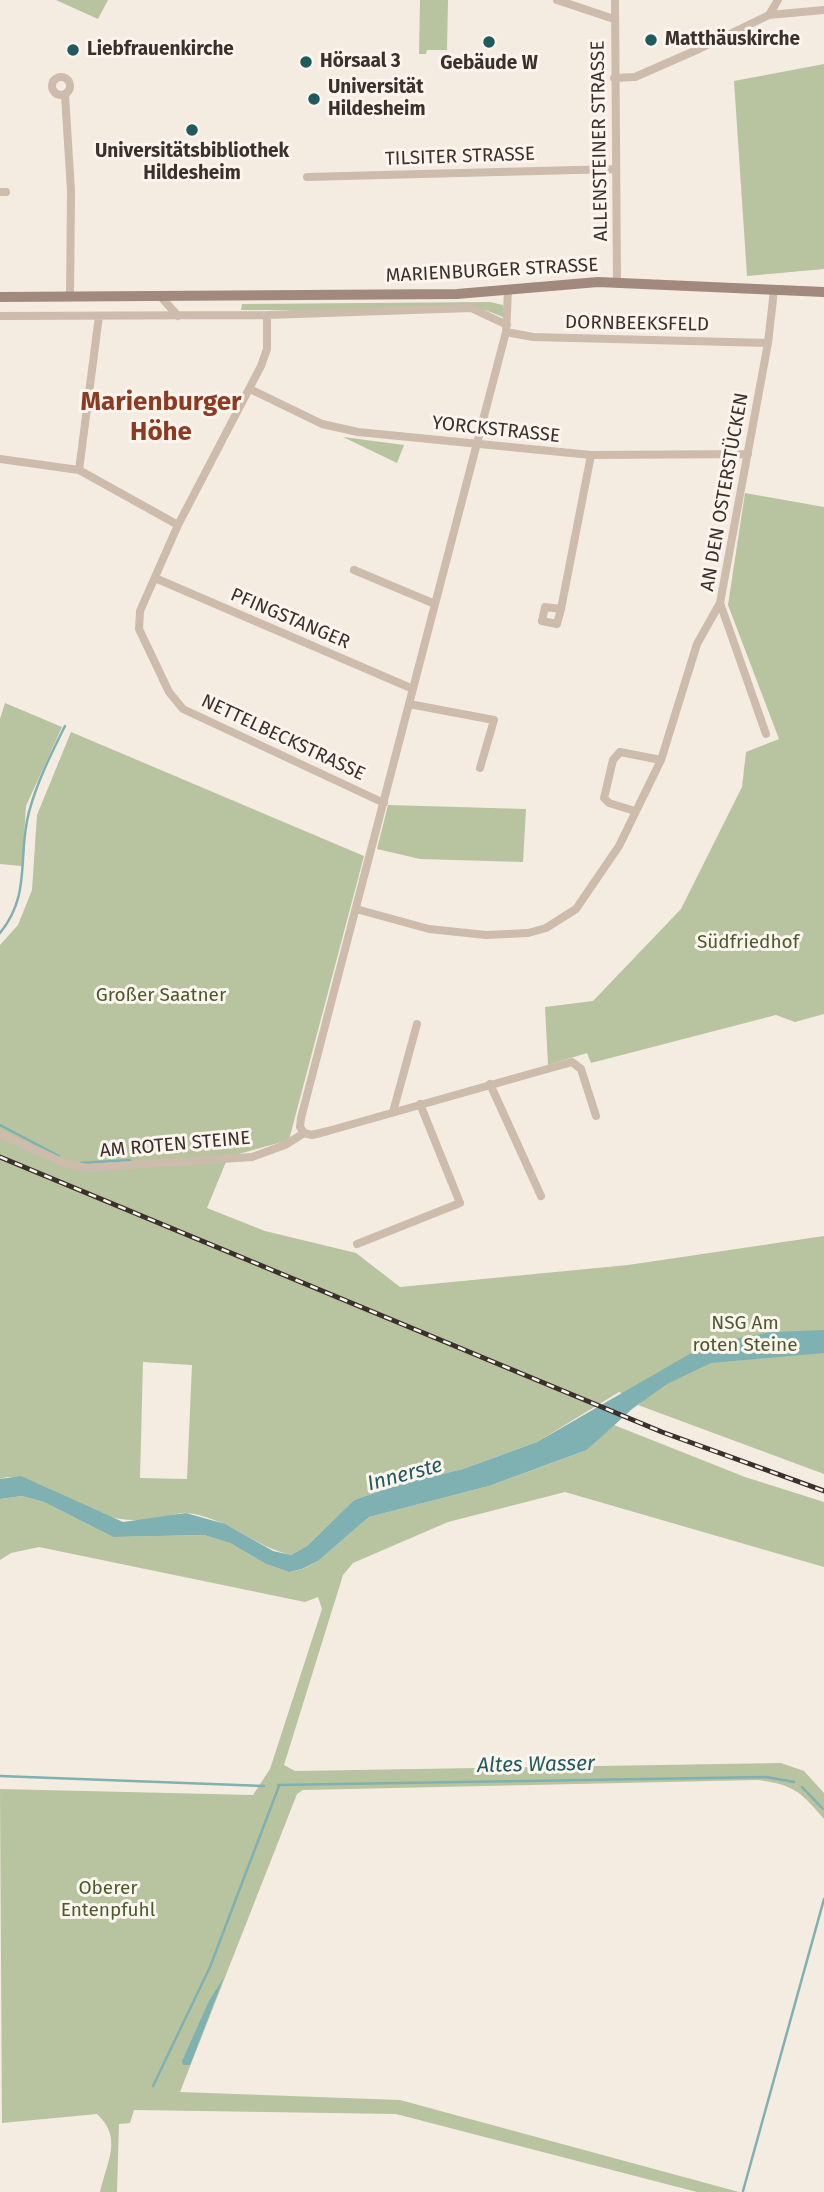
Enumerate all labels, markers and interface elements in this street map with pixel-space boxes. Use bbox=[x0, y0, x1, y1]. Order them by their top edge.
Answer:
place label: Matthäuskirche bbox=[665, 29, 800, 51]
marker: Matthäuskirche bbox=[643, 32, 659, 48]
marker: Gebäude W bbox=[481, 34, 497, 50]
place label: Liebfrauenkirche bbox=[87, 39, 234, 61]
street label: ALLENSTEINER STRASSE bbox=[587, 40, 613, 242]
marker: Liebfrauenkirche bbox=[65, 42, 81, 58]
place label: Hörsaal 3 bbox=[320, 51, 401, 73]
place label: Gebäude W bbox=[440, 53, 538, 75]
marker: Hörsaal 3 bbox=[298, 54, 314, 70]
place label: Universität Hildesheim bbox=[328, 77, 425, 121]
marker: Universität Hildesheim bbox=[306, 91, 322, 107]
marker: Universitätsbibliothek Hildesheim bbox=[184, 122, 200, 138]
place label: Universitätsbibliothek Hildesheim bbox=[95, 141, 289, 185]
street label: TILSITER STRASSE bbox=[385, 143, 535, 171]
street label: MARIENBURGER STRASSE bbox=[385, 254, 599, 288]
street label: DORNBEEKSFELD bbox=[565, 311, 709, 337]
district label: Marienburger Höhe bbox=[81, 387, 241, 448]
street label: AN DEN OSTERSTÜCKEN bbox=[696, 391, 754, 593]
street label: YORCKSTRASSE bbox=[431, 412, 561, 448]
street label: PFINGSTANGER bbox=[227, 584, 353, 654]
street label: NETTELBECKSTRASSE bbox=[197, 690, 369, 786]
park label: Südfriedhof bbox=[697, 932, 799, 954]
park label: Großer Saatner bbox=[96, 985, 226, 1007]
street label: AM ROTEN STEINE bbox=[99, 1127, 251, 1163]
park label: NSG Am roten Steine bbox=[692, 1313, 798, 1357]
water label: Innerste bbox=[365, 1453, 445, 1497]
water label: Altes Wasser bbox=[477, 1751, 595, 1779]
park label: Oberer Entenpfuhl bbox=[61, 1878, 155, 1922]

